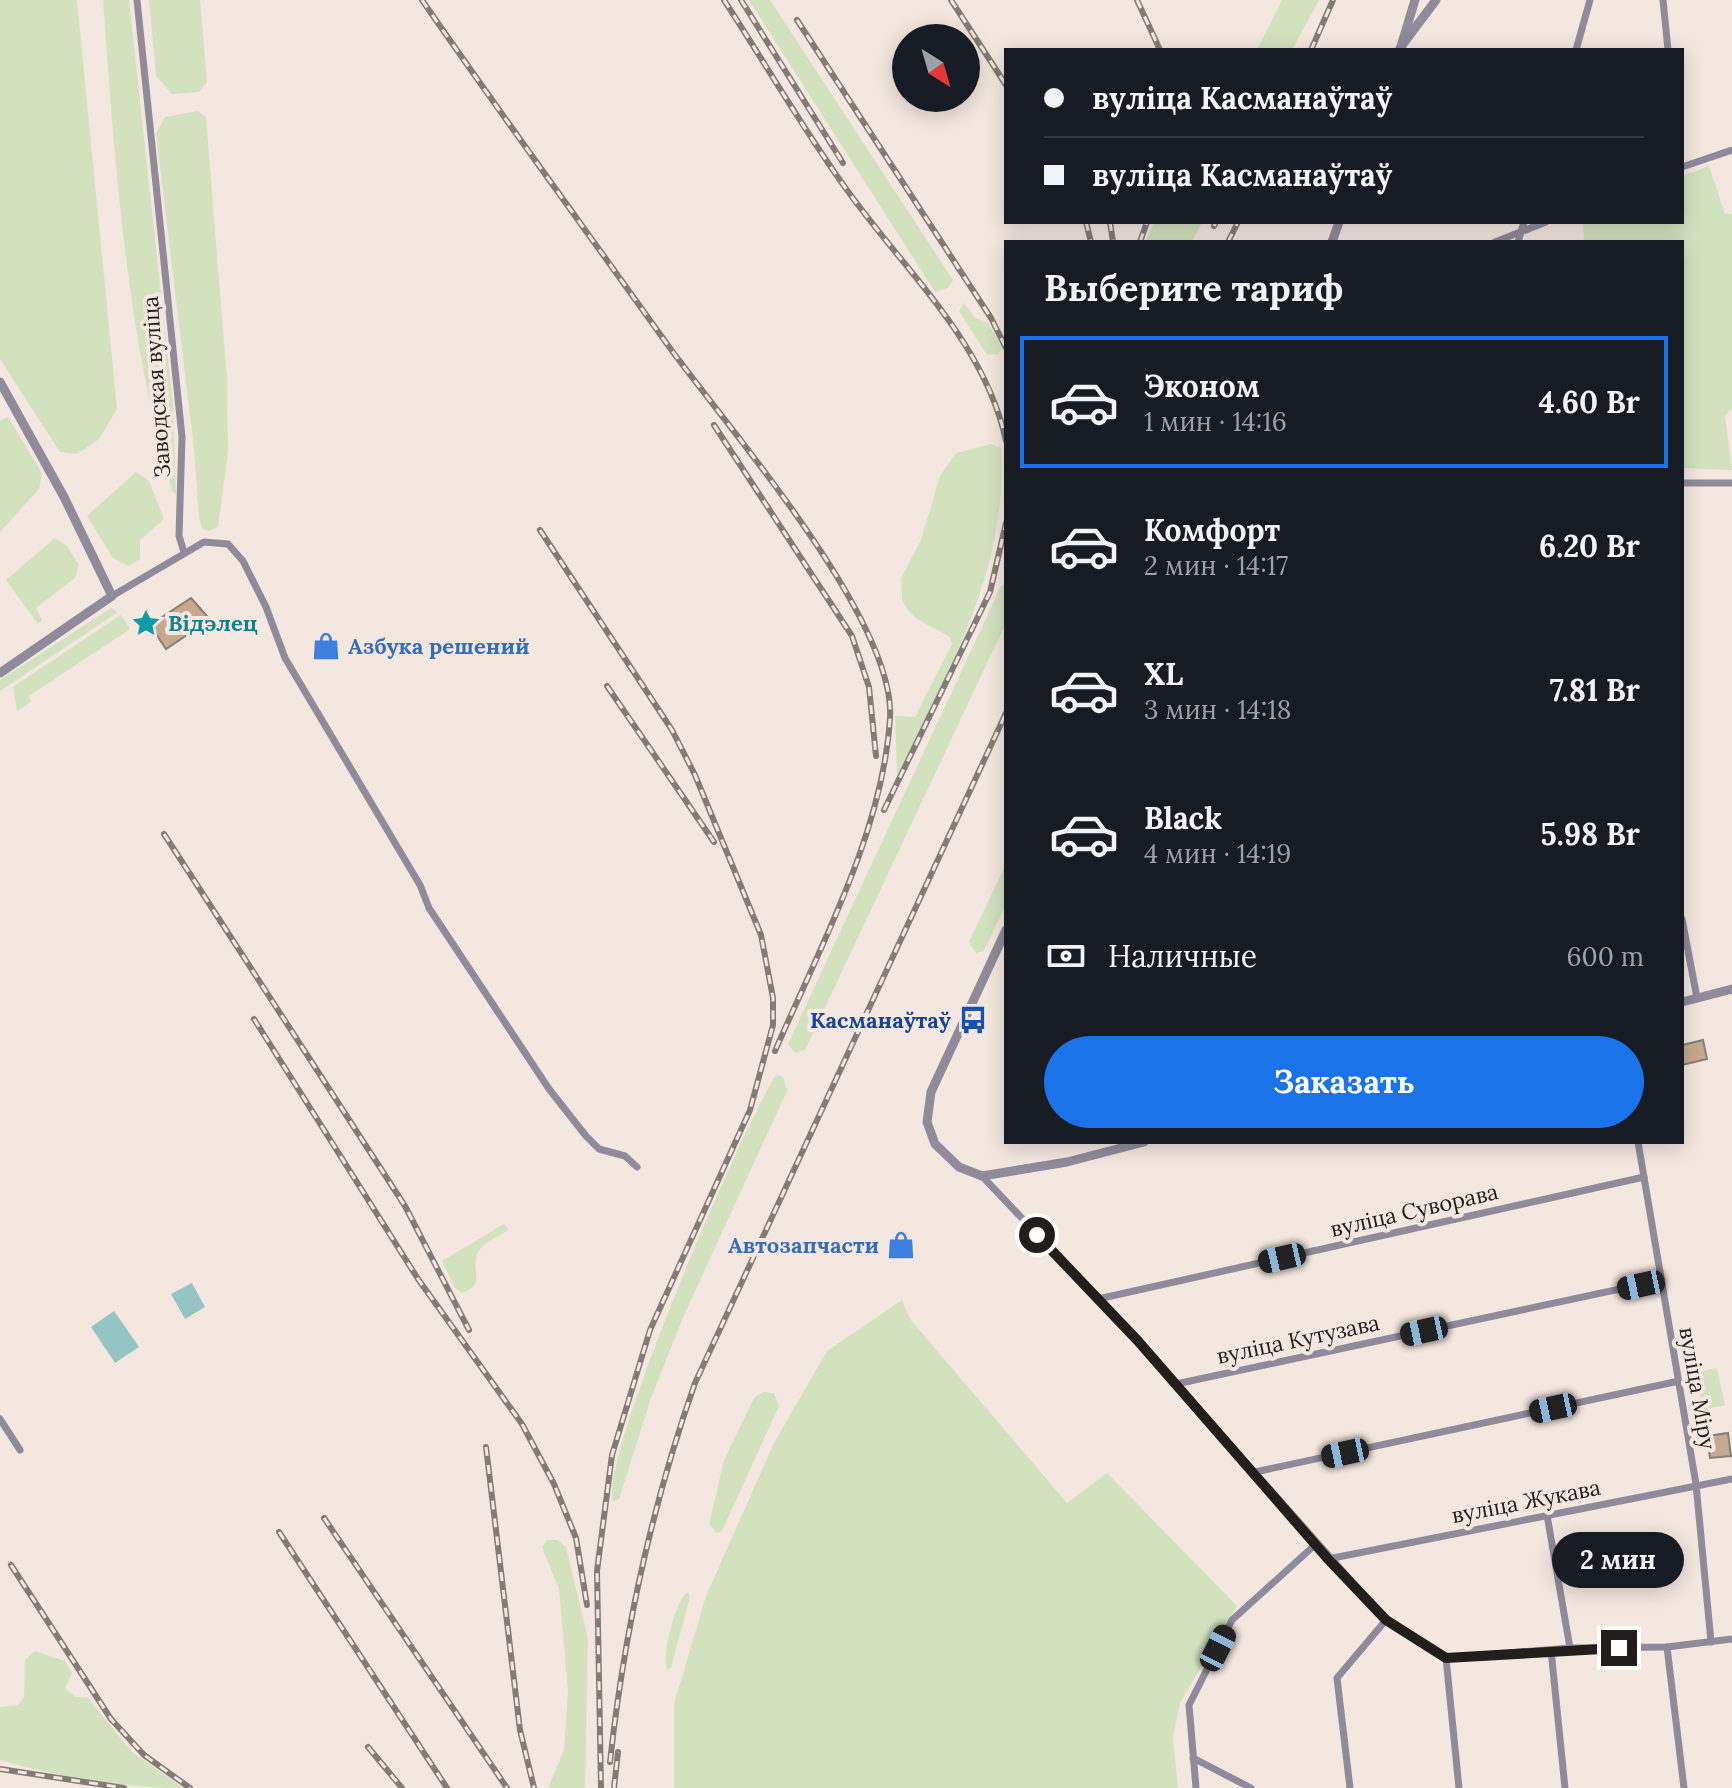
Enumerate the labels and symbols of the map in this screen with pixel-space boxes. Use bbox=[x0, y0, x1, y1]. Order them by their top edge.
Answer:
north arrow bbox=[892, 24, 980, 112]
street label: Заводская вуліца bbox=[136, 295, 176, 479]
place icon: Відэлец bbox=[131, 608, 161, 638]
place label: Відэлец bbox=[168, 609, 258, 637]
shop icon: Азбука решений bbox=[311, 631, 341, 661]
place label: Азбука решений bbox=[348, 632, 529, 660]
bus stop icon: Касманаўтаў bbox=[958, 1005, 988, 1035]
place label: Касманаўтаў bbox=[810, 1006, 952, 1034]
street label: вуліца Суворава bbox=[1327, 1177, 1501, 1243]
route start bbox=[1019, 1217, 1055, 1253]
shop icon: Автозапчасти bbox=[886, 1230, 916, 1260]
place label: Автозапчасти bbox=[728, 1231, 879, 1259]
car bbox=[1256, 1241, 1308, 1275]
car bbox=[1615, 1268, 1667, 1302]
street label: вуліца Кутузава bbox=[1214, 1308, 1382, 1370]
car bbox=[1398, 1314, 1450, 1348]
street label: вуліца Міру bbox=[1673, 1325, 1723, 1452]
car bbox=[1527, 1391, 1579, 1425]
car bbox=[1319, 1436, 1371, 1470]
street label: вуліца Жукава bbox=[1449, 1473, 1603, 1529]
callout: 2 мин bbox=[1553, 1532, 1685, 1588]
car bbox=[1196, 1621, 1240, 1675]
route end bbox=[1601, 1630, 1637, 1666]

